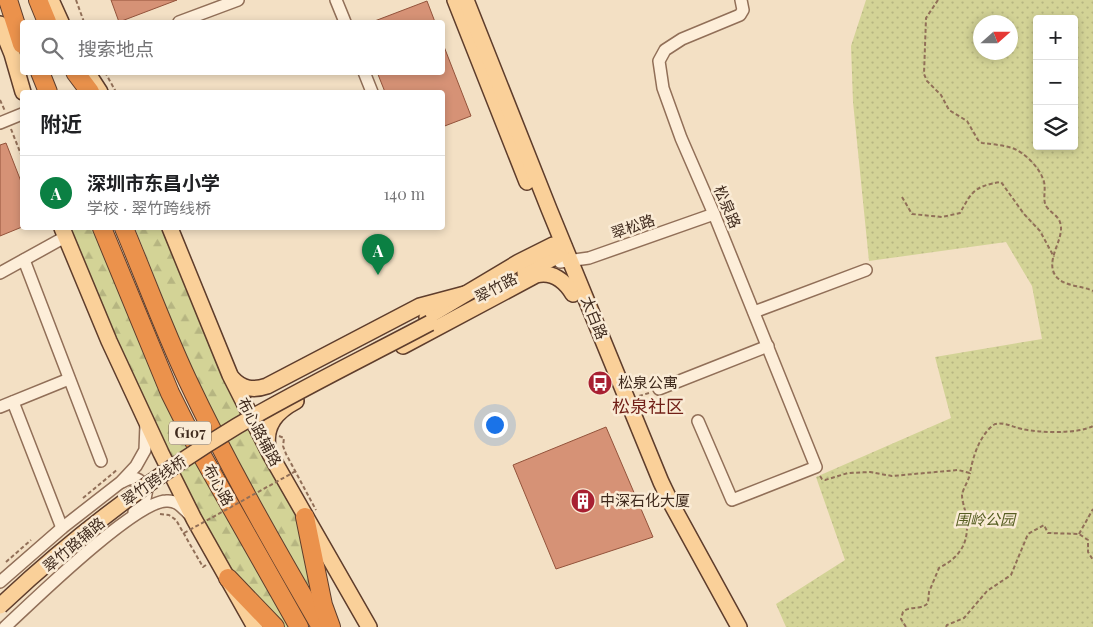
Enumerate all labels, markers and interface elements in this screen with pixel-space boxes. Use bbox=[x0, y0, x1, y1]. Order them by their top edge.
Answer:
north arrow bbox=[973, 15, 1018, 60]
map controls bbox=[1033, 15, 1078, 150]
button: + bbox=[1033, 15, 1078, 60]
search box bbox=[20, 20, 445, 75]
icon: search bbox=[38, 34, 66, 62]
text: 搜索地点 bbox=[78, 35, 154, 61]
button: − bbox=[1033, 60, 1078, 105]
button: layers bbox=[1033, 105, 1078, 150]
text: 附近 bbox=[40, 109, 82, 137]
text: 深圳市东昌小学 bbox=[87, 169, 220, 195]
street label: 松泉路 bbox=[710, 182, 746, 231]
text: A bbox=[51, 183, 61, 204]
text: 140 m bbox=[383, 183, 425, 204]
text: 学校 · 翠竹跨线桥 bbox=[87, 197, 211, 218]
street label: 翠松路 bbox=[608, 209, 657, 243]
pin: A bbox=[362, 234, 394, 275]
street label: 翠竹路 bbox=[471, 268, 520, 307]
street label: 太白路 bbox=[577, 293, 613, 342]
bus stop icon: 松泉公寓 bbox=[587, 370, 613, 396]
place label: 松泉公寓 bbox=[618, 372, 678, 392]
street label: 布心路辅路 bbox=[233, 394, 286, 469]
district label: 松泉社区 bbox=[612, 394, 684, 418]
your location bbox=[482, 412, 508, 438]
road number: G107 bbox=[169, 422, 211, 444]
street label: 翠竹跨线桥 bbox=[117, 450, 190, 510]
street label: 布心路 bbox=[199, 460, 239, 509]
building icon: 中深石化大厦 bbox=[570, 488, 596, 514]
place label: 中深石化大厦 bbox=[600, 490, 690, 510]
park label: 围岭公园 bbox=[955, 509, 1017, 529]
street label: 翠竹路辅路 bbox=[38, 512, 109, 576]

